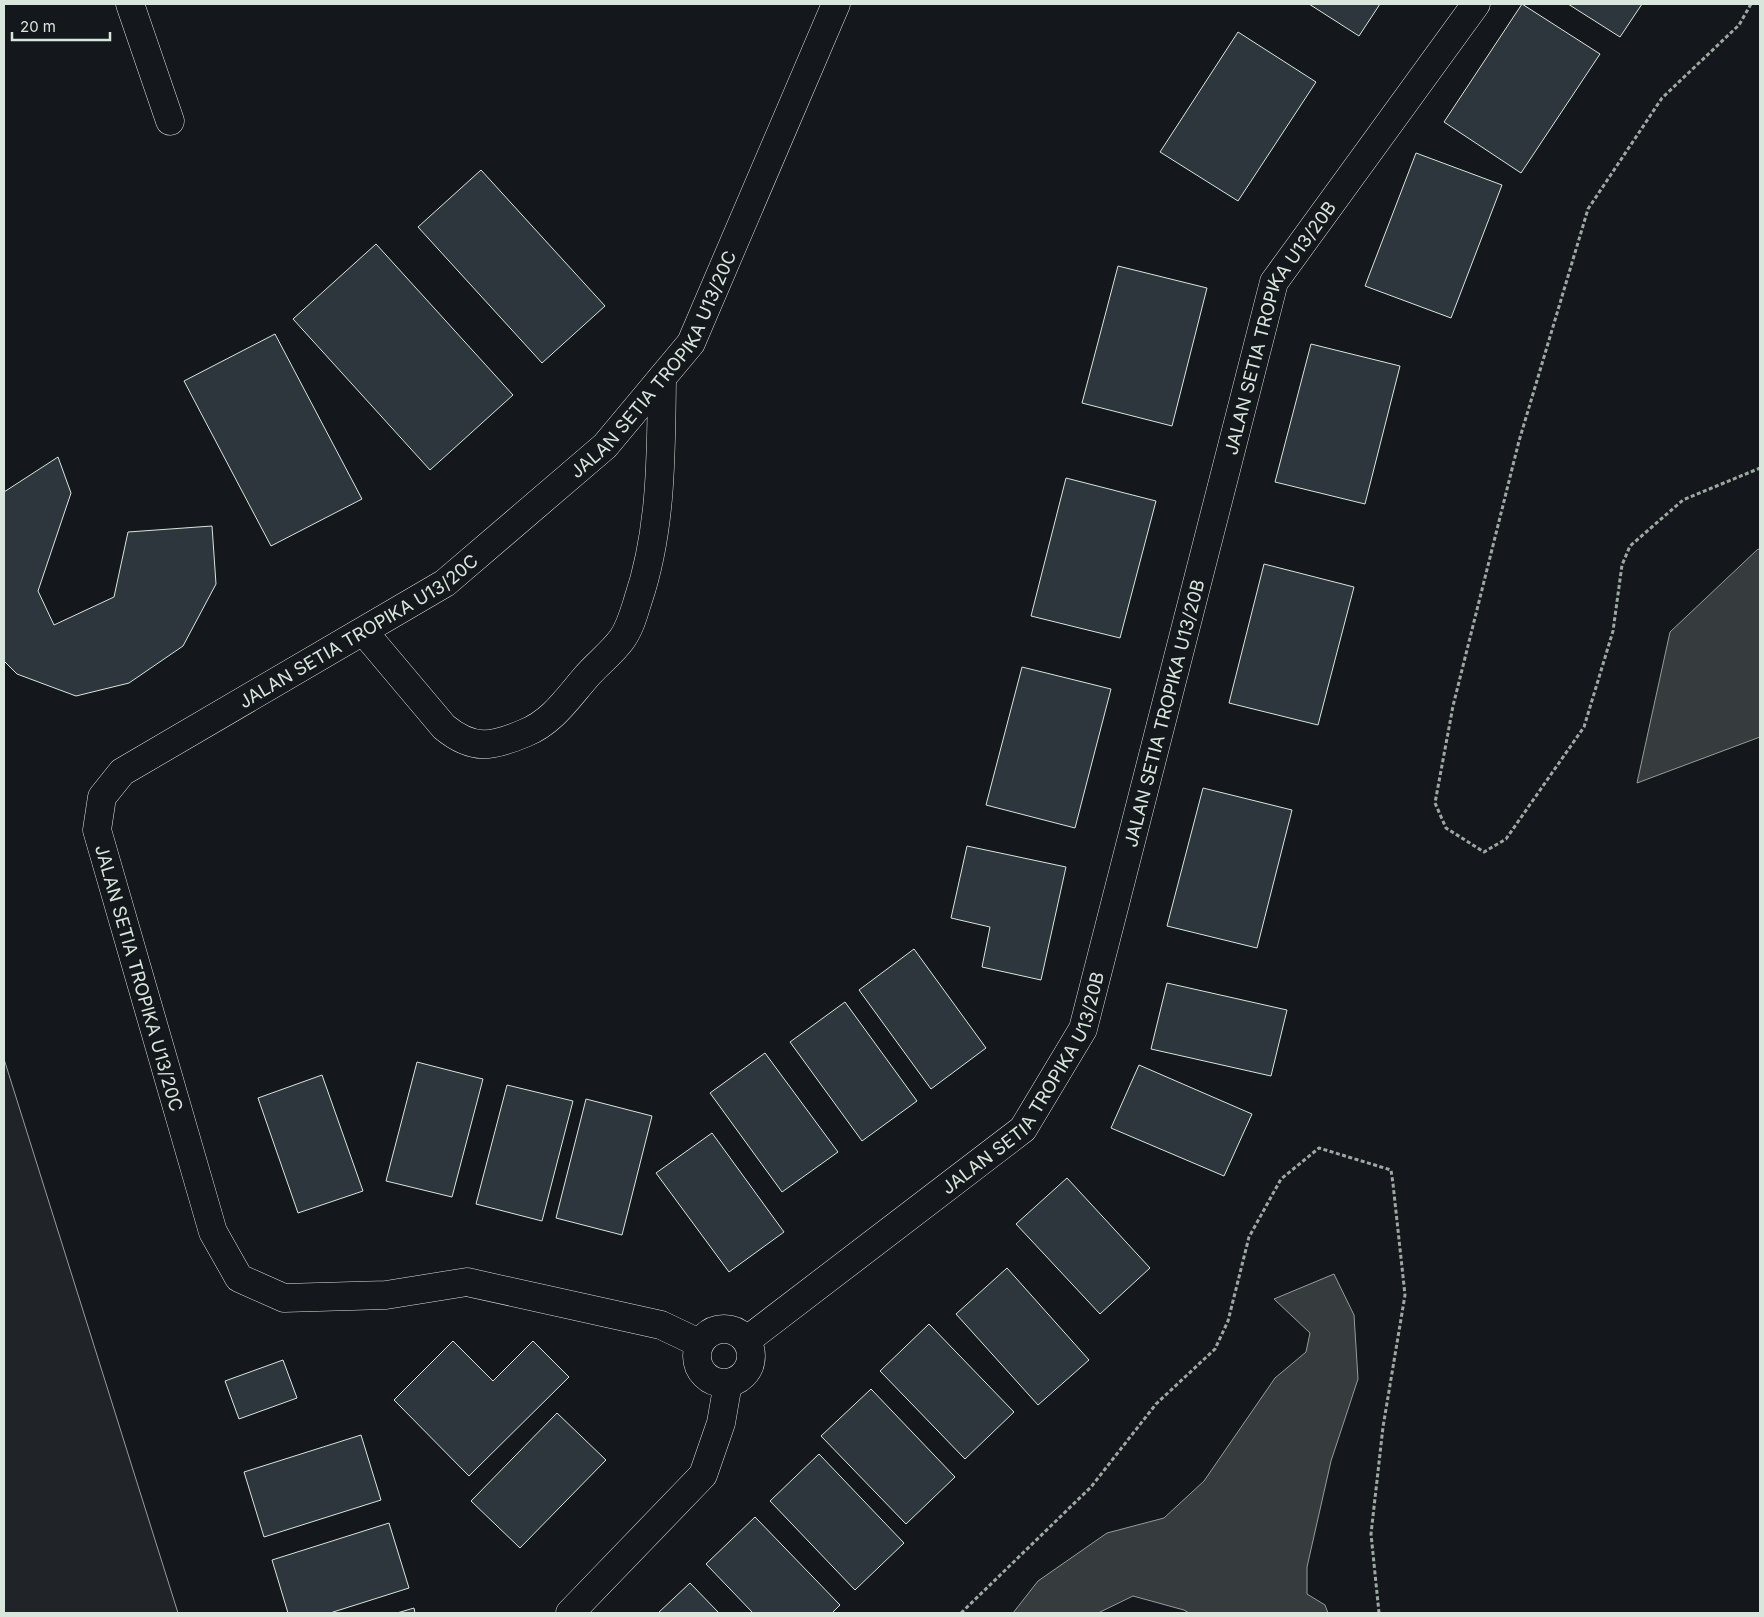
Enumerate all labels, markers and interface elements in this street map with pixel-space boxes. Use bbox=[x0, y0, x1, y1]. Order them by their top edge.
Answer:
scale bar bbox=[12, 10, 110, 42]
text: 20 m bbox=[20, 17, 56, 36]
street label: JALAN SETIA TROPIKA U13/20B bbox=[1220, 197, 1340, 457]
street label: JALAN SETIA TROPIKA U13/20C bbox=[566, 247, 740, 482]
street label: JALAN SETIA TROPIKA U13/20C bbox=[235, 549, 482, 712]
street label: JALAN SETIA TROPIKA U13/20B bbox=[1119, 577, 1208, 849]
street label: JALAN SETIA TROPIKA U13/20C bbox=[91, 842, 187, 1114]
street label: JALAN SETIA TROPIKA U13/20B bbox=[937, 970, 1108, 1198]

